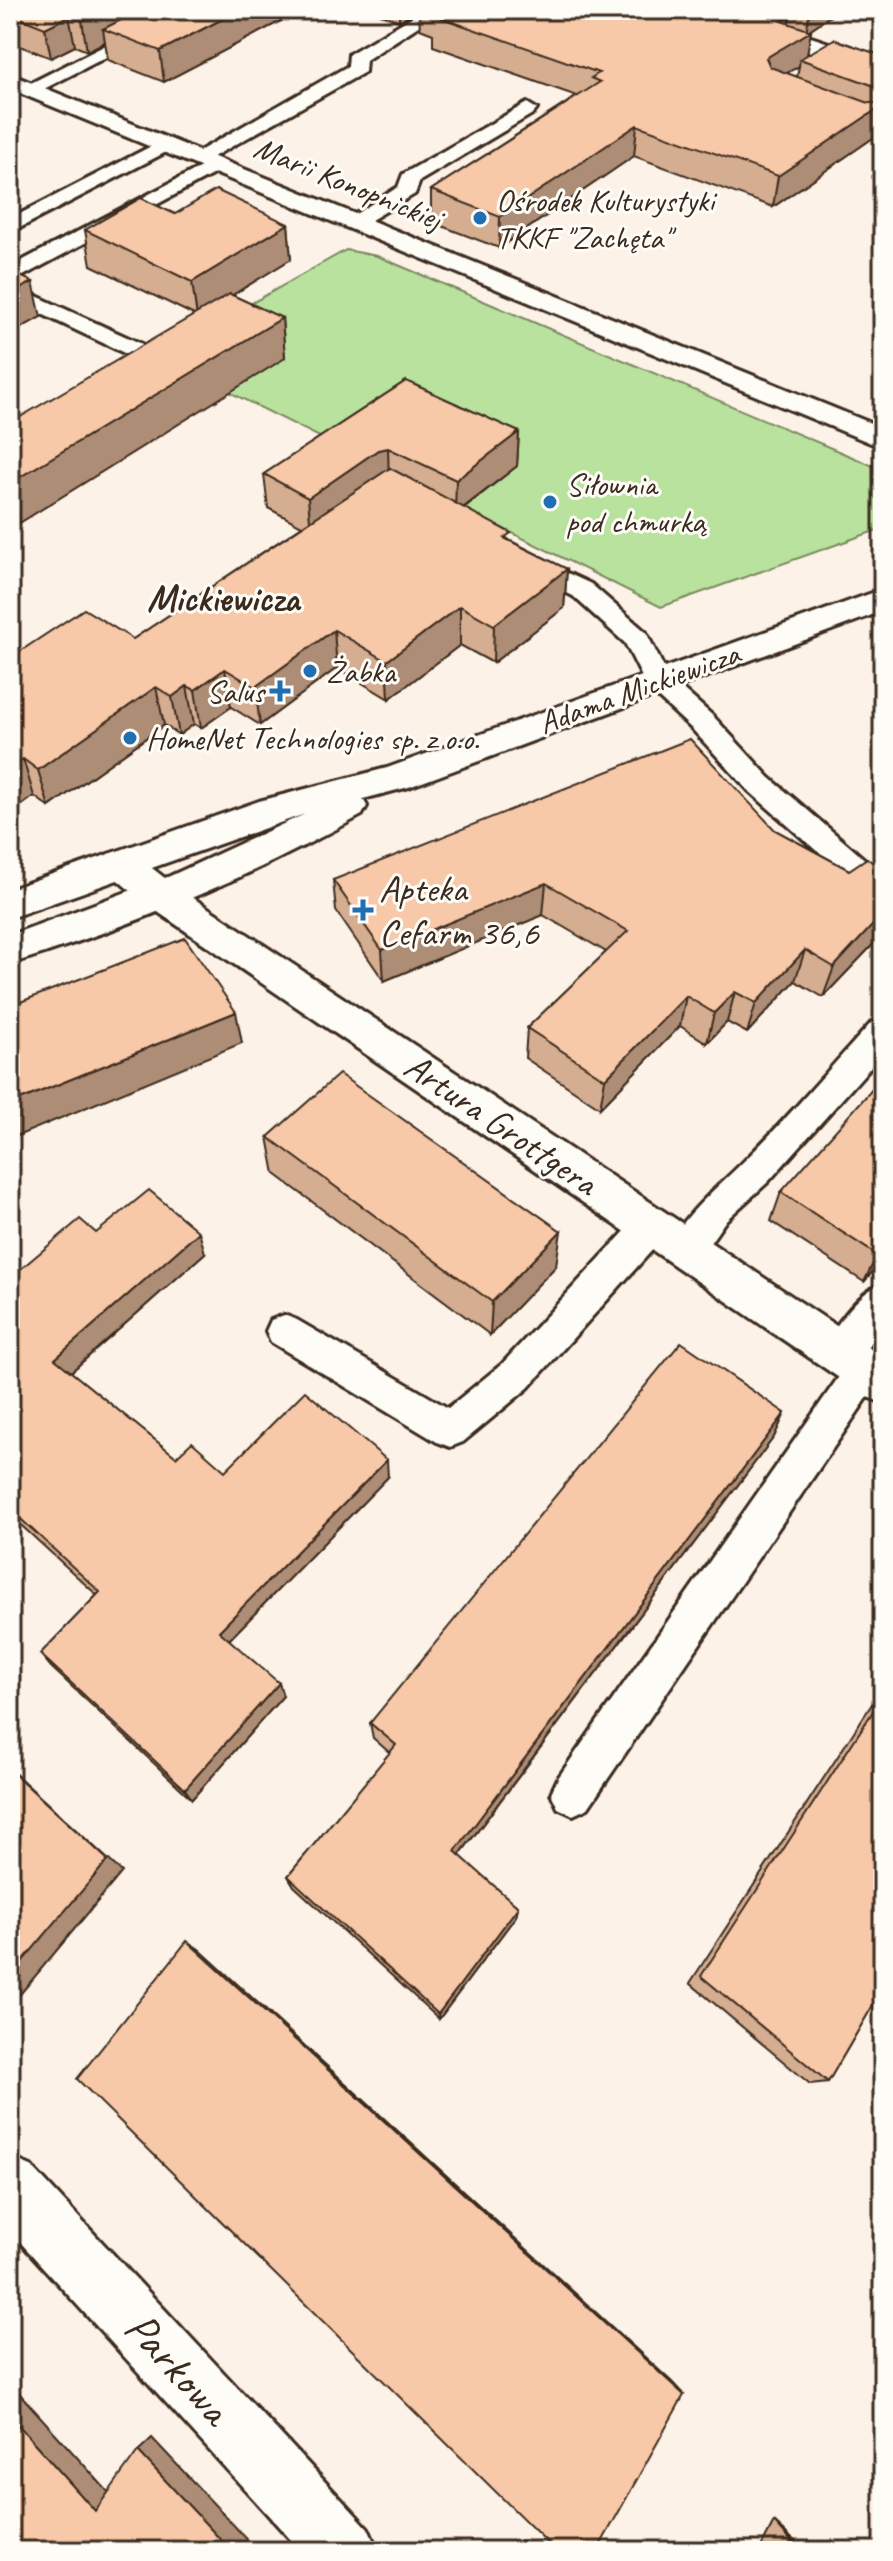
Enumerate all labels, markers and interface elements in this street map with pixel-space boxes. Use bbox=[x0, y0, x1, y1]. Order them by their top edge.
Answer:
street label: Marii Konopnickiej bbox=[248, 127, 451, 240]
place label: Ośrodek Kulturystyki TKKF "Zachęta" bbox=[496, 180, 718, 258]
marker: Ośrodek Kulturystyki TKKF "Zachęta" bbox=[471, 209, 489, 227]
place label: Siłownia pod chmurką bbox=[566, 464, 707, 542]
marker: Siłownia pod chmurką bbox=[541, 493, 559, 511]
district label: Mickiewicza bbox=[147, 575, 303, 622]
street label: Adama Mickiewicza bbox=[533, 632, 747, 743]
place label: Żabka bbox=[326, 651, 397, 692]
marker: Żabka bbox=[301, 662, 319, 680]
place label: Salus bbox=[207, 671, 266, 712]
marker: Salus bbox=[271, 682, 289, 700]
place label: HomeNet Technologies sp. z o.o. bbox=[146, 718, 480, 759]
marker: HomeNet Technologies sp. z o.o. bbox=[121, 729, 139, 747]
place label: Apteka Cefarm 36,6 bbox=[379, 865, 540, 956]
marker: Apteka Cefarm 36,6 bbox=[354, 901, 372, 919]
street label: Artura Grottgera bbox=[396, 1042, 609, 1207]
street label: Parkowa bbox=[112, 2300, 246, 2439]

